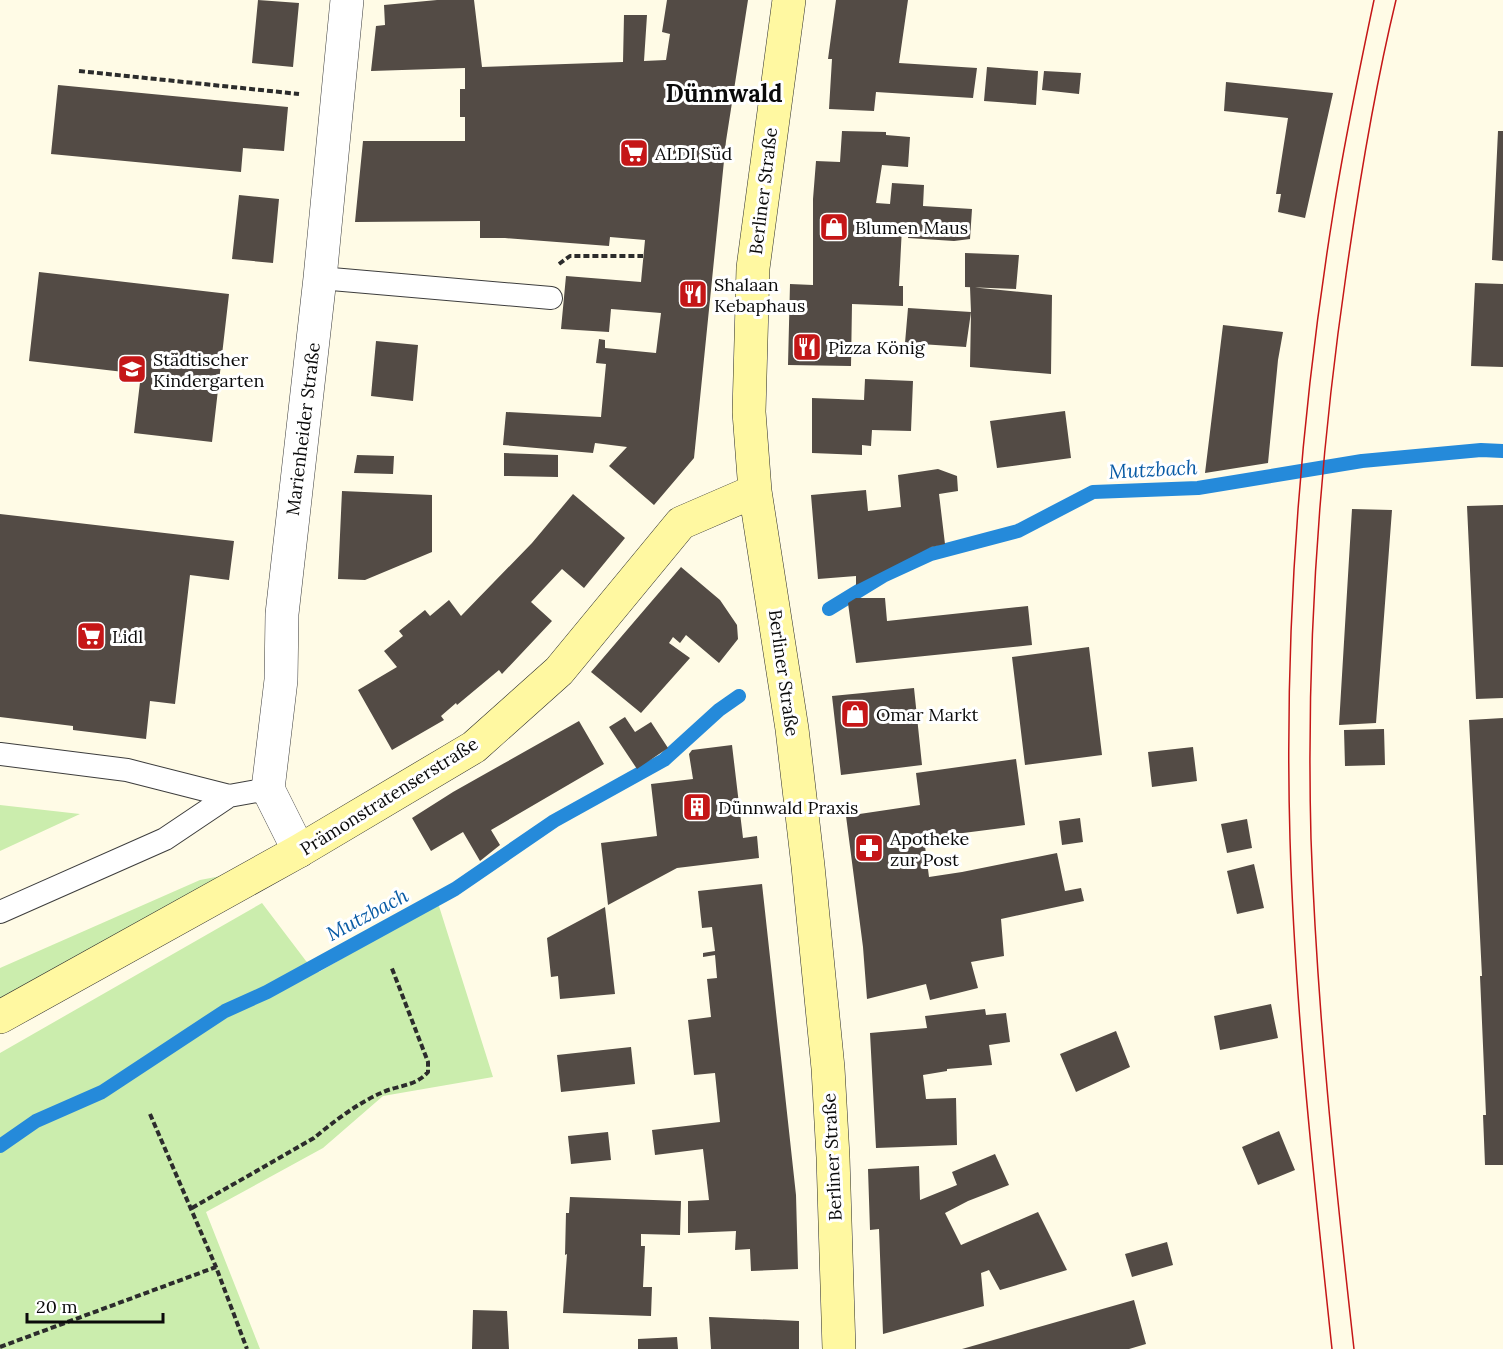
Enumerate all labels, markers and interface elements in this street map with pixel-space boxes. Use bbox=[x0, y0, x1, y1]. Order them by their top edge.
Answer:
district label: Dünnwald bbox=[665, 78, 783, 109]
street label: Berliner Straße bbox=[744, 126, 782, 256]
supermarket icon: ALDI Süd bbox=[618, 137, 650, 169]
place label: ALDI Süd bbox=[654, 142, 733, 165]
shop icon: Blumen Maus bbox=[818, 211, 850, 243]
place label: Blumen Maus bbox=[855, 216, 968, 239]
place label: Shalaan Kebaphaus bbox=[714, 273, 805, 317]
restaurant icon: Shalaan Kebaphaus bbox=[677, 278, 709, 310]
restaurant icon: Pizza König bbox=[791, 331, 823, 363]
place label: Pizza König bbox=[828, 336, 926, 359]
street label: Marienheider Straße bbox=[281, 341, 325, 517]
place label: Städtischer Kindergarten bbox=[153, 348, 264, 392]
school or university icon: Städtischer Kindergarten bbox=[116, 353, 148, 385]
water label: Mutzbach bbox=[1108, 454, 1199, 484]
street label: Berliner Straße bbox=[764, 608, 804, 738]
supermarket icon: Lidl bbox=[75, 620, 107, 652]
place label: Lidl bbox=[112, 625, 143, 648]
shop icon: Omar Markt bbox=[839, 698, 871, 730]
place label: Omar Markt bbox=[876, 703, 978, 726]
street label: Prämonstratenserstraße bbox=[296, 732, 482, 860]
building icon: Dünnwald Praxis bbox=[681, 791, 713, 823]
place label: Dünnwald Praxis bbox=[718, 796, 858, 819]
place label: Apotheke zur Post bbox=[889, 827, 970, 871]
pharmacy icon: Apotheke zur Post bbox=[853, 832, 885, 864]
water label: Mutzbach bbox=[322, 882, 413, 946]
street label: Berliner Straße bbox=[817, 1092, 847, 1221]
scale bar bbox=[27, 1286, 164, 1324]
text: 20 m bbox=[36, 1295, 78, 1318]

